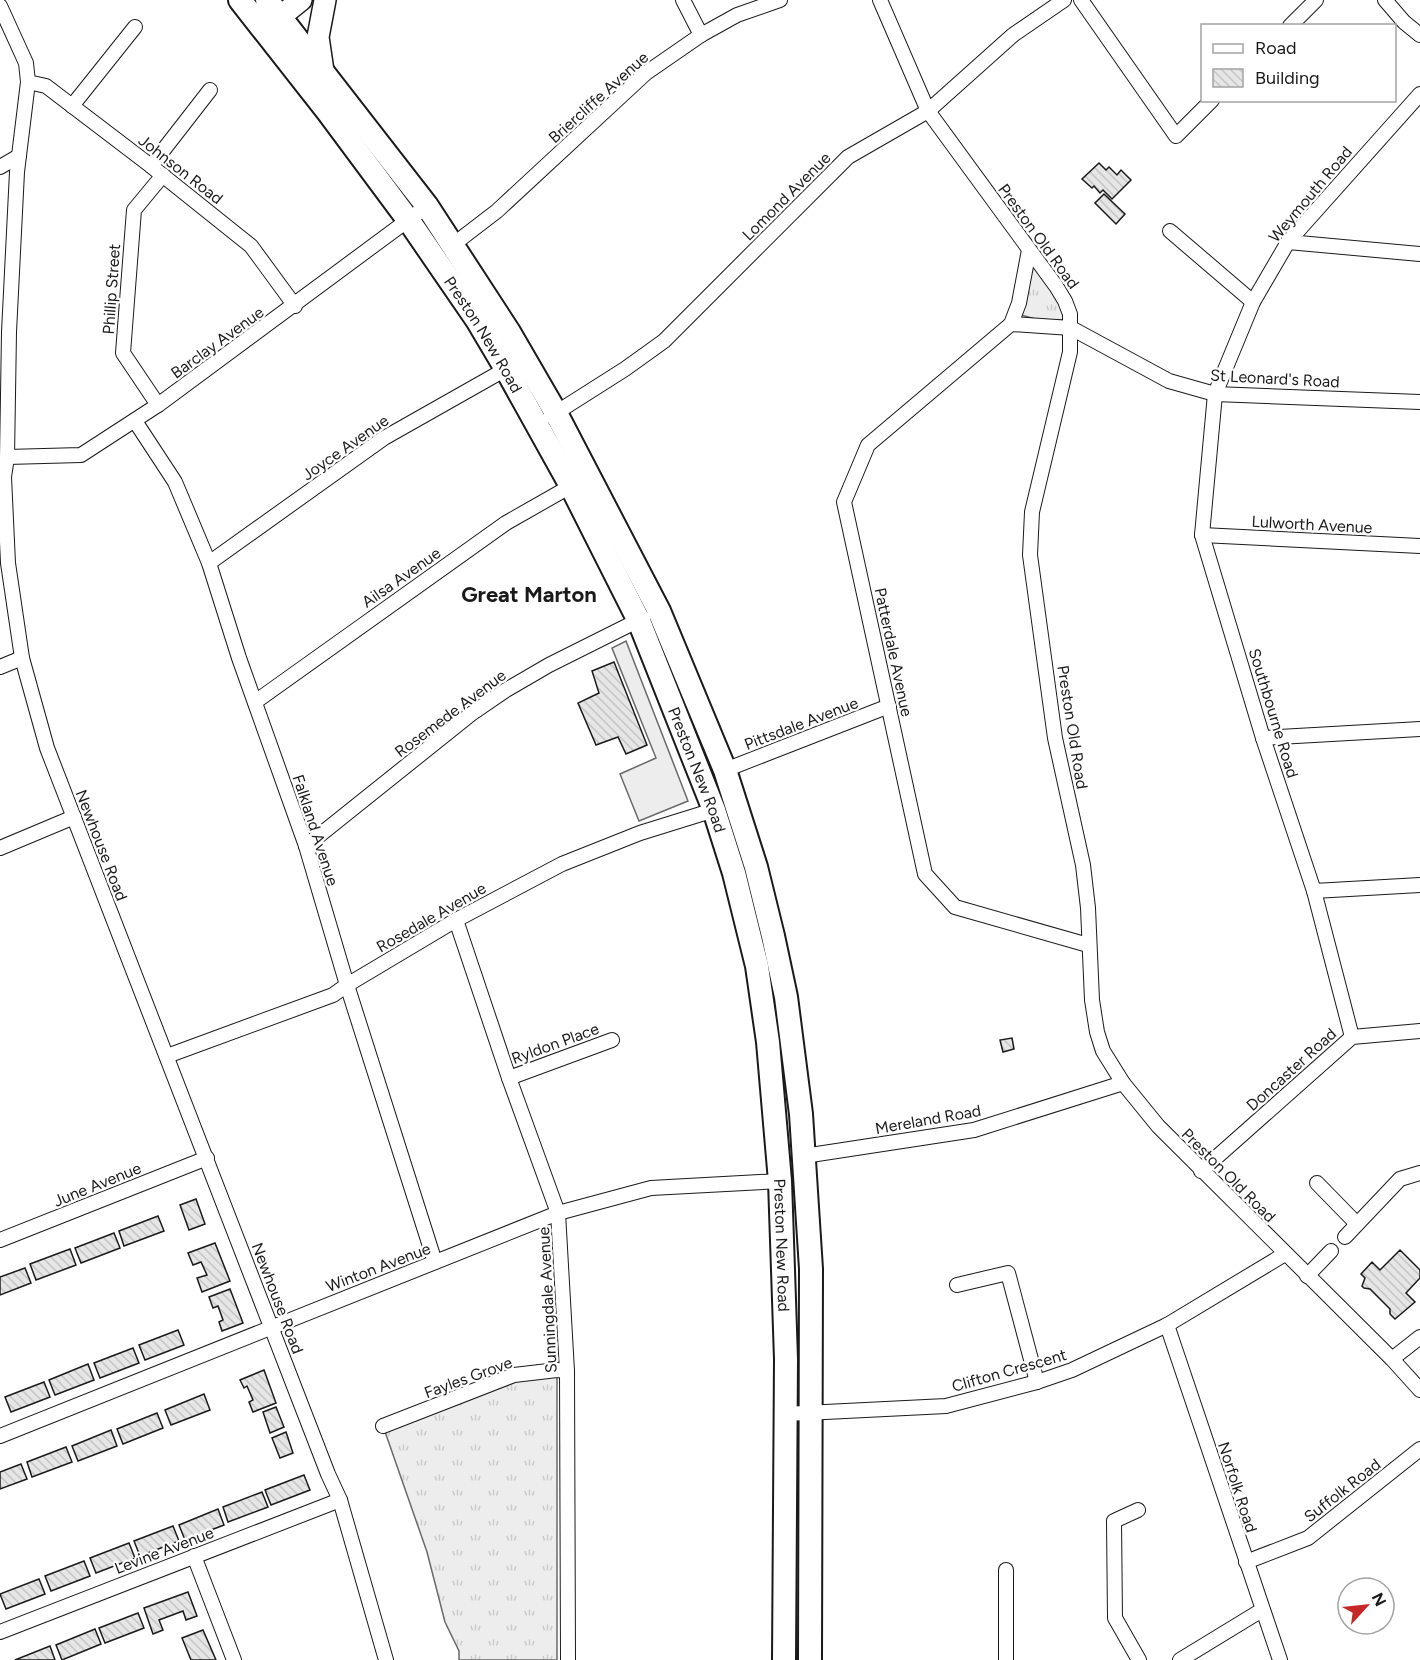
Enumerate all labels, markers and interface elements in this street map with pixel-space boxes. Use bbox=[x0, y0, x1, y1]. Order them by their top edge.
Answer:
legend bbox=[1201, 24, 1396, 102]
text: Road bbox=[1255, 37, 1296, 59]
street label: Briercliffe Avenue bbox=[545, 47, 652, 147]
text: Building bbox=[1255, 67, 1320, 89]
street label: Johnson Road bbox=[135, 131, 227, 208]
street label: Weymouth Road bbox=[1265, 143, 1356, 246]
street label: Lomond Avenue bbox=[738, 148, 835, 244]
street label: Preston Old Road bbox=[994, 180, 1083, 292]
street label: Phillip Street bbox=[99, 243, 124, 335]
street label: Preston New Road bbox=[440, 273, 526, 396]
street label: Barclay Avenue bbox=[167, 302, 268, 382]
street label: St Leonard's Road bbox=[1210, 366, 1340, 391]
street label: Joyce Avenue bbox=[298, 411, 392, 484]
street label: Lulworth Avenue bbox=[1251, 512, 1373, 537]
street label: Ailsa Avenue bbox=[358, 543, 445, 612]
district label: Great Marton bbox=[461, 581, 597, 608]
street label: Patterdale Avenue bbox=[871, 586, 917, 719]
street label: Southbourne Road bbox=[1245, 646, 1302, 780]
street label: Preston Old Road bbox=[1053, 664, 1092, 790]
street label: Rosemede Avenue bbox=[391, 665, 510, 761]
street label: Pittsdale Avenue bbox=[742, 693, 861, 754]
street label: Preston New Road bbox=[664, 704, 730, 835]
street label: Falkland Avenue bbox=[289, 772, 343, 889]
street label: Newhouse Road bbox=[72, 787, 131, 903]
street label: Rosedale Avenue bbox=[373, 878, 490, 956]
street label: Ryldon Place bbox=[509, 1019, 602, 1068]
street label: Doncaster Road bbox=[1242, 1024, 1340, 1115]
street label: Mereland Road bbox=[874, 1101, 983, 1138]
street label: Preston Old Road bbox=[1178, 1124, 1280, 1226]
street label: June Avenue bbox=[51, 1158, 144, 1211]
street label: Preston New Road bbox=[770, 1178, 793, 1312]
street label: Sunningdale Avenue bbox=[534, 1226, 561, 1374]
street label: Winton Avenue bbox=[323, 1239, 433, 1296]
street label: Newhouse Road bbox=[248, 1240, 307, 1356]
street label: Clifton Crescent bbox=[950, 1345, 1069, 1396]
street label: Fayles Grove bbox=[422, 1353, 515, 1402]
street label: Norfolk Road bbox=[1214, 1439, 1261, 1535]
street label: Suffolk Road bbox=[1300, 1455, 1384, 1526]
street label: Levine Avenue bbox=[112, 1523, 217, 1578]
north arrow bbox=[1336, 1576, 1396, 1636]
text: N bbox=[1368, 1590, 1390, 1609]

